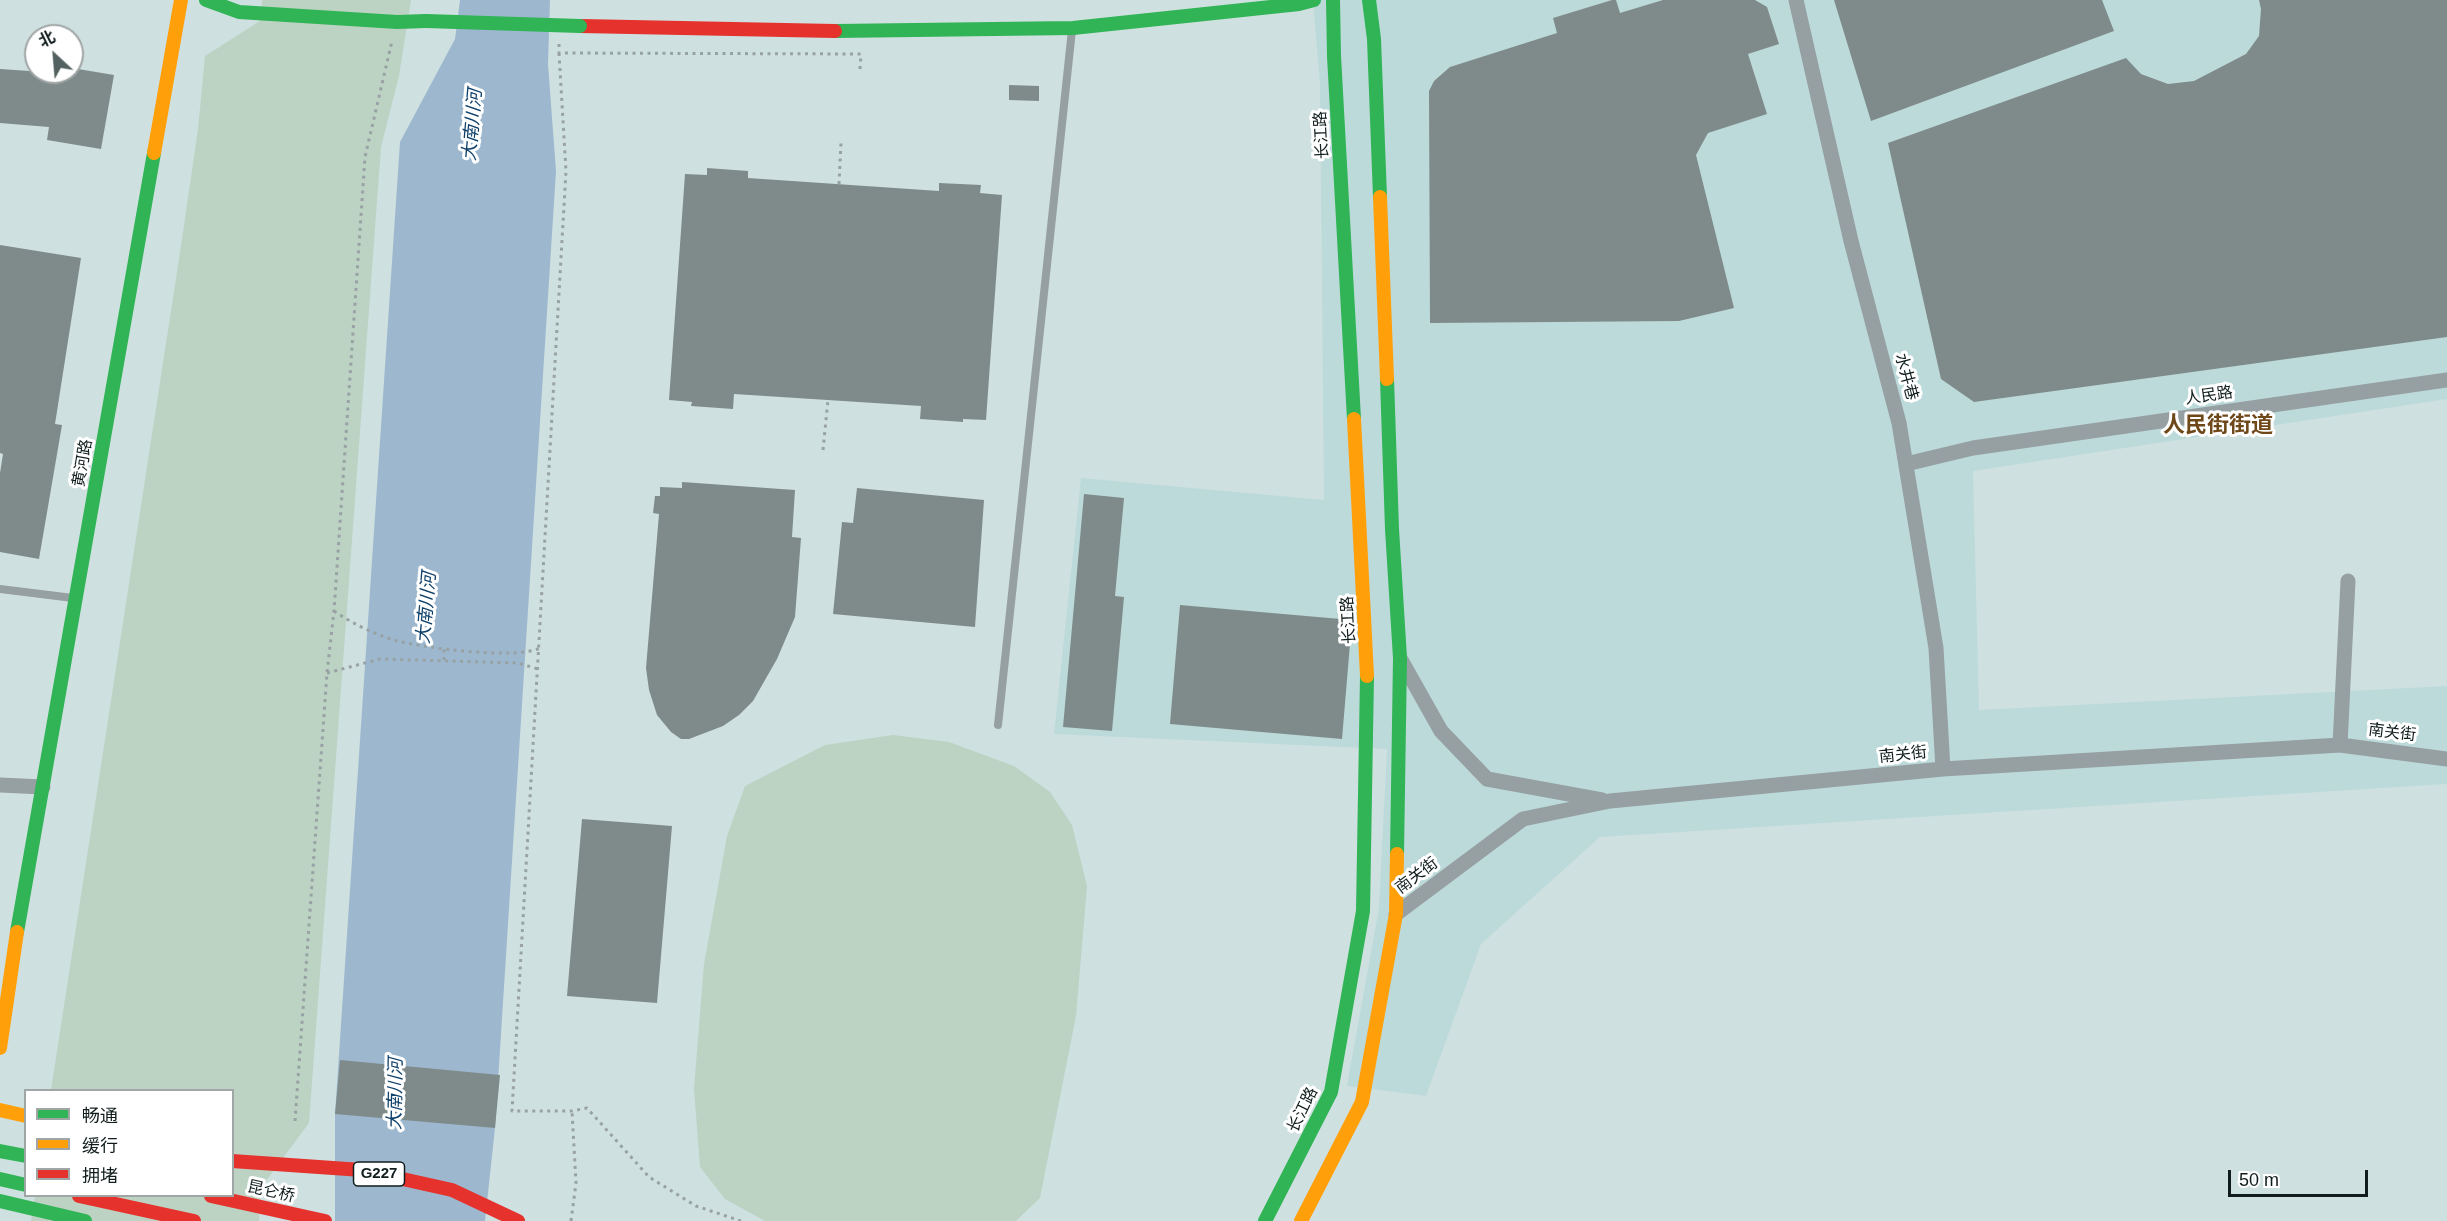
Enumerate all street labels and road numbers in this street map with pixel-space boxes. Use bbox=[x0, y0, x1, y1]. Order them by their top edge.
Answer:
street label: 长江路 bbox=[1311, 111, 1333, 159]
street label: 水井巷 bbox=[1891, 351, 1921, 403]
street label: 人民路 bbox=[2184, 383, 2234, 409]
street label: 黄河路 bbox=[69, 438, 97, 488]
street label: 长江路 bbox=[1338, 596, 1360, 644]
street label: 南关街 bbox=[2367, 721, 2417, 745]
street label: 南关街 bbox=[1878, 743, 1928, 767]
street label: 南关街 bbox=[1392, 854, 1442, 898]
street label: 长江路 bbox=[1284, 1084, 1322, 1136]
road number: G227 bbox=[354, 1162, 404, 1186]
street label: 昆仑桥 bbox=[245, 1177, 297, 1207]

